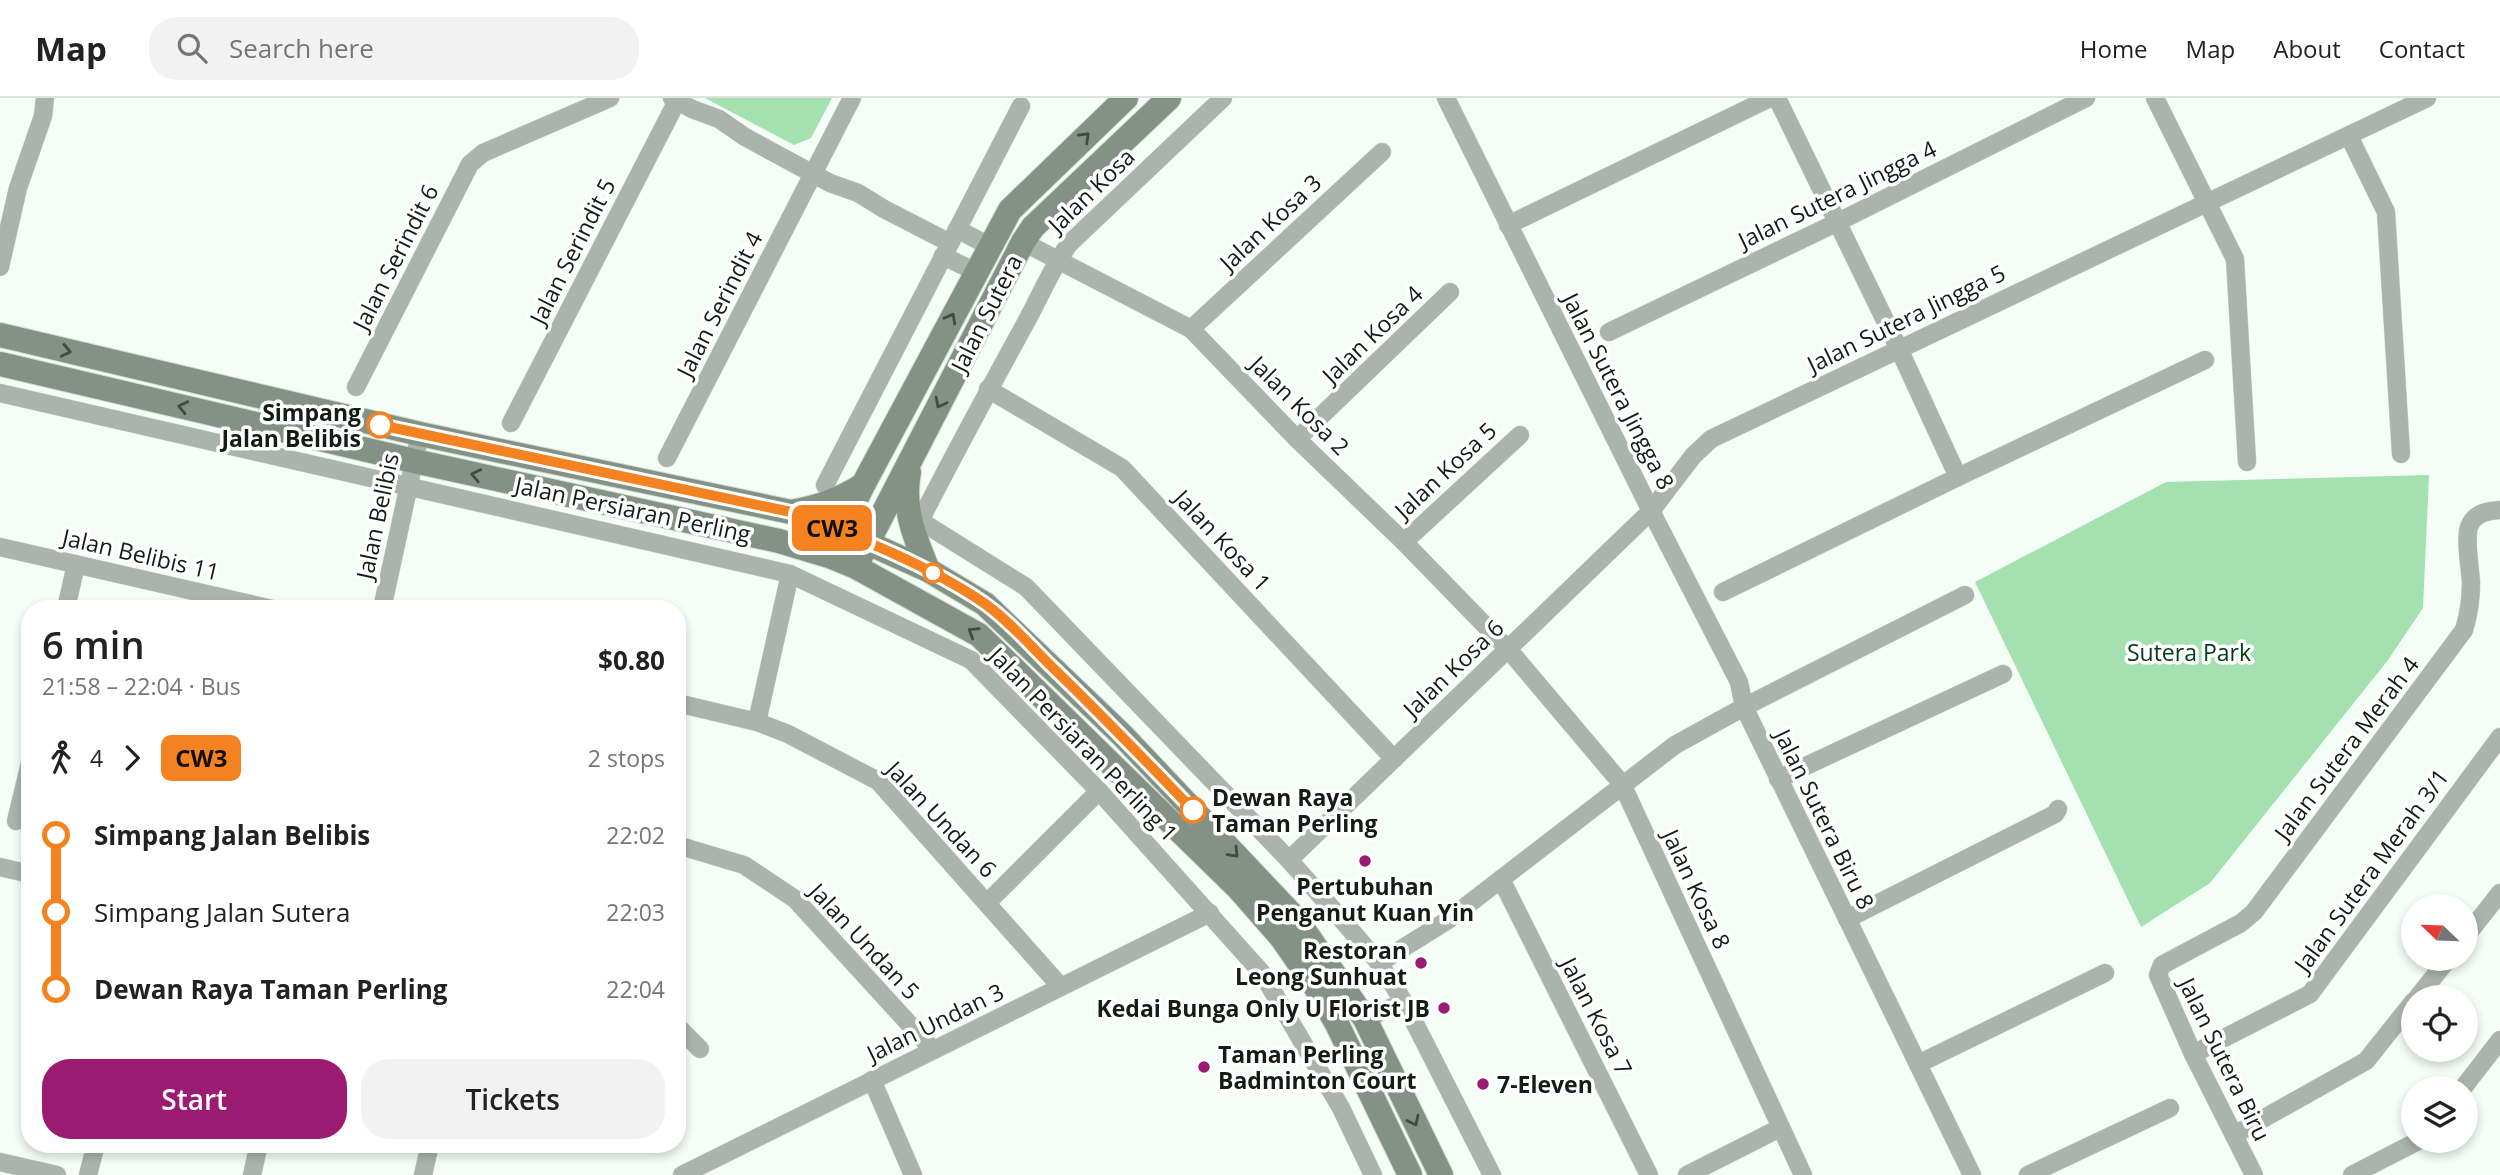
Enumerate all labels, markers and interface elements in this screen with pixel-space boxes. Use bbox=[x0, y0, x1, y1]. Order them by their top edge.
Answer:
search box bbox=[149, 17, 639, 80]
text: Map bbox=[35, 26, 107, 71]
icon: search bbox=[173, 29, 211, 67]
text: Search here bbox=[229, 30, 374, 66]
text: Home bbox=[2080, 32, 2148, 65]
text: Map bbox=[2186, 32, 2235, 65]
text: About bbox=[2273, 32, 2341, 65]
text: Contact bbox=[2379, 32, 2465, 65]
street label: Jalan Sutera Jingga 4 bbox=[1731, 132, 1941, 257]
one-way arrow bbox=[1077, 133, 1090, 146]
street label: Jalan Kosa bbox=[1039, 141, 1141, 241]
street label: Jalan Kosa 3 bbox=[1211, 167, 1328, 279]
street label: Jalan Serindit 5 bbox=[521, 173, 623, 331]
street label: Jalan Serindit 6 bbox=[344, 179, 446, 337]
street label: Jalan Serindit 4 bbox=[668, 226, 770, 384]
street label: Jalan Sutera bbox=[942, 249, 1029, 379]
street label: Jalan Sutera Jingga 5 bbox=[1800, 256, 2010, 381]
street label: Jalan Kosa 4 bbox=[1313, 278, 1429, 392]
street label: Jalan Sutera Jingga 8 bbox=[1555, 285, 1682, 495]
one-way arrow bbox=[943, 313, 957, 326]
one-way arrow bbox=[60, 343, 72, 357]
street label: Jalan Kosa 2 bbox=[1242, 347, 1357, 462]
place label: Simpang Jalan Belibis bbox=[219, 396, 361, 454]
one-way arrow bbox=[935, 396, 949, 408]
one-way arrow bbox=[177, 400, 189, 415]
marker: Simpang Jalan Belibis bbox=[367, 412, 393, 438]
street label: Jalan Kosa 5 bbox=[1386, 415, 1503, 527]
street label: Jalan Belibis bbox=[348, 450, 406, 584]
one-way arrow bbox=[470, 468, 482, 483]
street label: Jalan Persiaran Perling bbox=[510, 468, 754, 550]
street label: Jalan Kosa 1 bbox=[1166, 481, 1278, 598]
line badge: CW3 bbox=[792, 505, 872, 551]
text: CW3 bbox=[806, 511, 858, 544]
street label: Jalan Belibis 11 bbox=[57, 520, 223, 588]
unlabelled marker bbox=[923, 563, 943, 583]
street label: Jalan Kosa 6 bbox=[1394, 612, 1510, 726]
text: 6 min bbox=[42, 618, 145, 670]
one-way arrow bbox=[968, 628, 981, 641]
park label: Sutera Park bbox=[2127, 636, 2251, 668]
street label: Jalan Persiaran Perling 1 bbox=[981, 638, 1185, 848]
text: $0.80 bbox=[598, 642, 665, 678]
street label: Jalan Sutera Merah 4 bbox=[2265, 649, 2426, 848]
text: 21:58 – 22:04 · Bus bbox=[42, 670, 241, 702]
street label: Jalan Sutera Biru 8 bbox=[1767, 722, 1883, 915]
icon: walk bbox=[42, 739, 80, 777]
icon: forward bbox=[113, 739, 151, 777]
text: CW3 bbox=[175, 741, 227, 774]
text: 4 bbox=[90, 742, 103, 774]
text: 2 stops bbox=[588, 742, 665, 774]
street label: Jalan Undan 6 bbox=[878, 752, 1004, 884]
street label: Jalan Sutera Merah 3/1 bbox=[2285, 762, 2456, 980]
place label: Dewan Raya Taman Perling bbox=[1212, 781, 1377, 839]
marker: Dewan Raya Taman Perling bbox=[1180, 797, 1206, 823]
text: Simpang Jalan Belibis bbox=[94, 817, 370, 853]
text: 22:02 bbox=[606, 819, 665, 851]
street label: Jalan Kosa 8 bbox=[1655, 822, 1739, 954]
one-way arrow bbox=[1226, 844, 1239, 857]
marker: Pertubuhan Penganut Kuan Yin bbox=[1357, 853, 1373, 869]
place label: Pertubuhan Penganut Kuan Yin bbox=[1256, 870, 1474, 928]
street label: Jalan Undan 5 bbox=[801, 874, 927, 1006]
text: Simpang Jalan Sutera bbox=[94, 894, 350, 930]
north arrow bbox=[2401, 894, 2478, 971]
map controls bbox=[2401, 894, 2478, 1153]
text: 22:03 bbox=[606, 896, 665, 928]
place label: Restoran Leong Sunhuat bbox=[1235, 934, 1407, 992]
street label: Jalan Kosa 7 bbox=[1553, 950, 1640, 1080]
marker: Restoran Leong Sunhuat bbox=[1413, 955, 1429, 971]
street label: Jalan Sutera Biru bbox=[2171, 970, 2278, 1146]
text: Dewan Raya Taman Perling bbox=[94, 971, 448, 1007]
text: 22:04 bbox=[606, 973, 665, 1005]
street label: Jalan Undan 3 bbox=[859, 975, 1009, 1070]
button: locate bbox=[2401, 985, 2478, 1062]
place label: Kedai Bunga Only U Florist JB bbox=[1096, 992, 1430, 1024]
marker: Kedai Bunga Only U Florist JB bbox=[1436, 1000, 1452, 1016]
place label: Taman Perling Badminton Court bbox=[1218, 1038, 1416, 1096]
button: Start bbox=[42, 1059, 347, 1139]
button: Tickets bbox=[361, 1059, 665, 1139]
marker: Taman Perling Badminton Court bbox=[1196, 1059, 1212, 1075]
place label: 7-Eleven bbox=[1497, 1068, 1593, 1100]
marker: 7-Eleven bbox=[1475, 1076, 1491, 1092]
button: layers bbox=[2401, 1076, 2478, 1153]
one-way arrow bbox=[1406, 1114, 1420, 1126]

